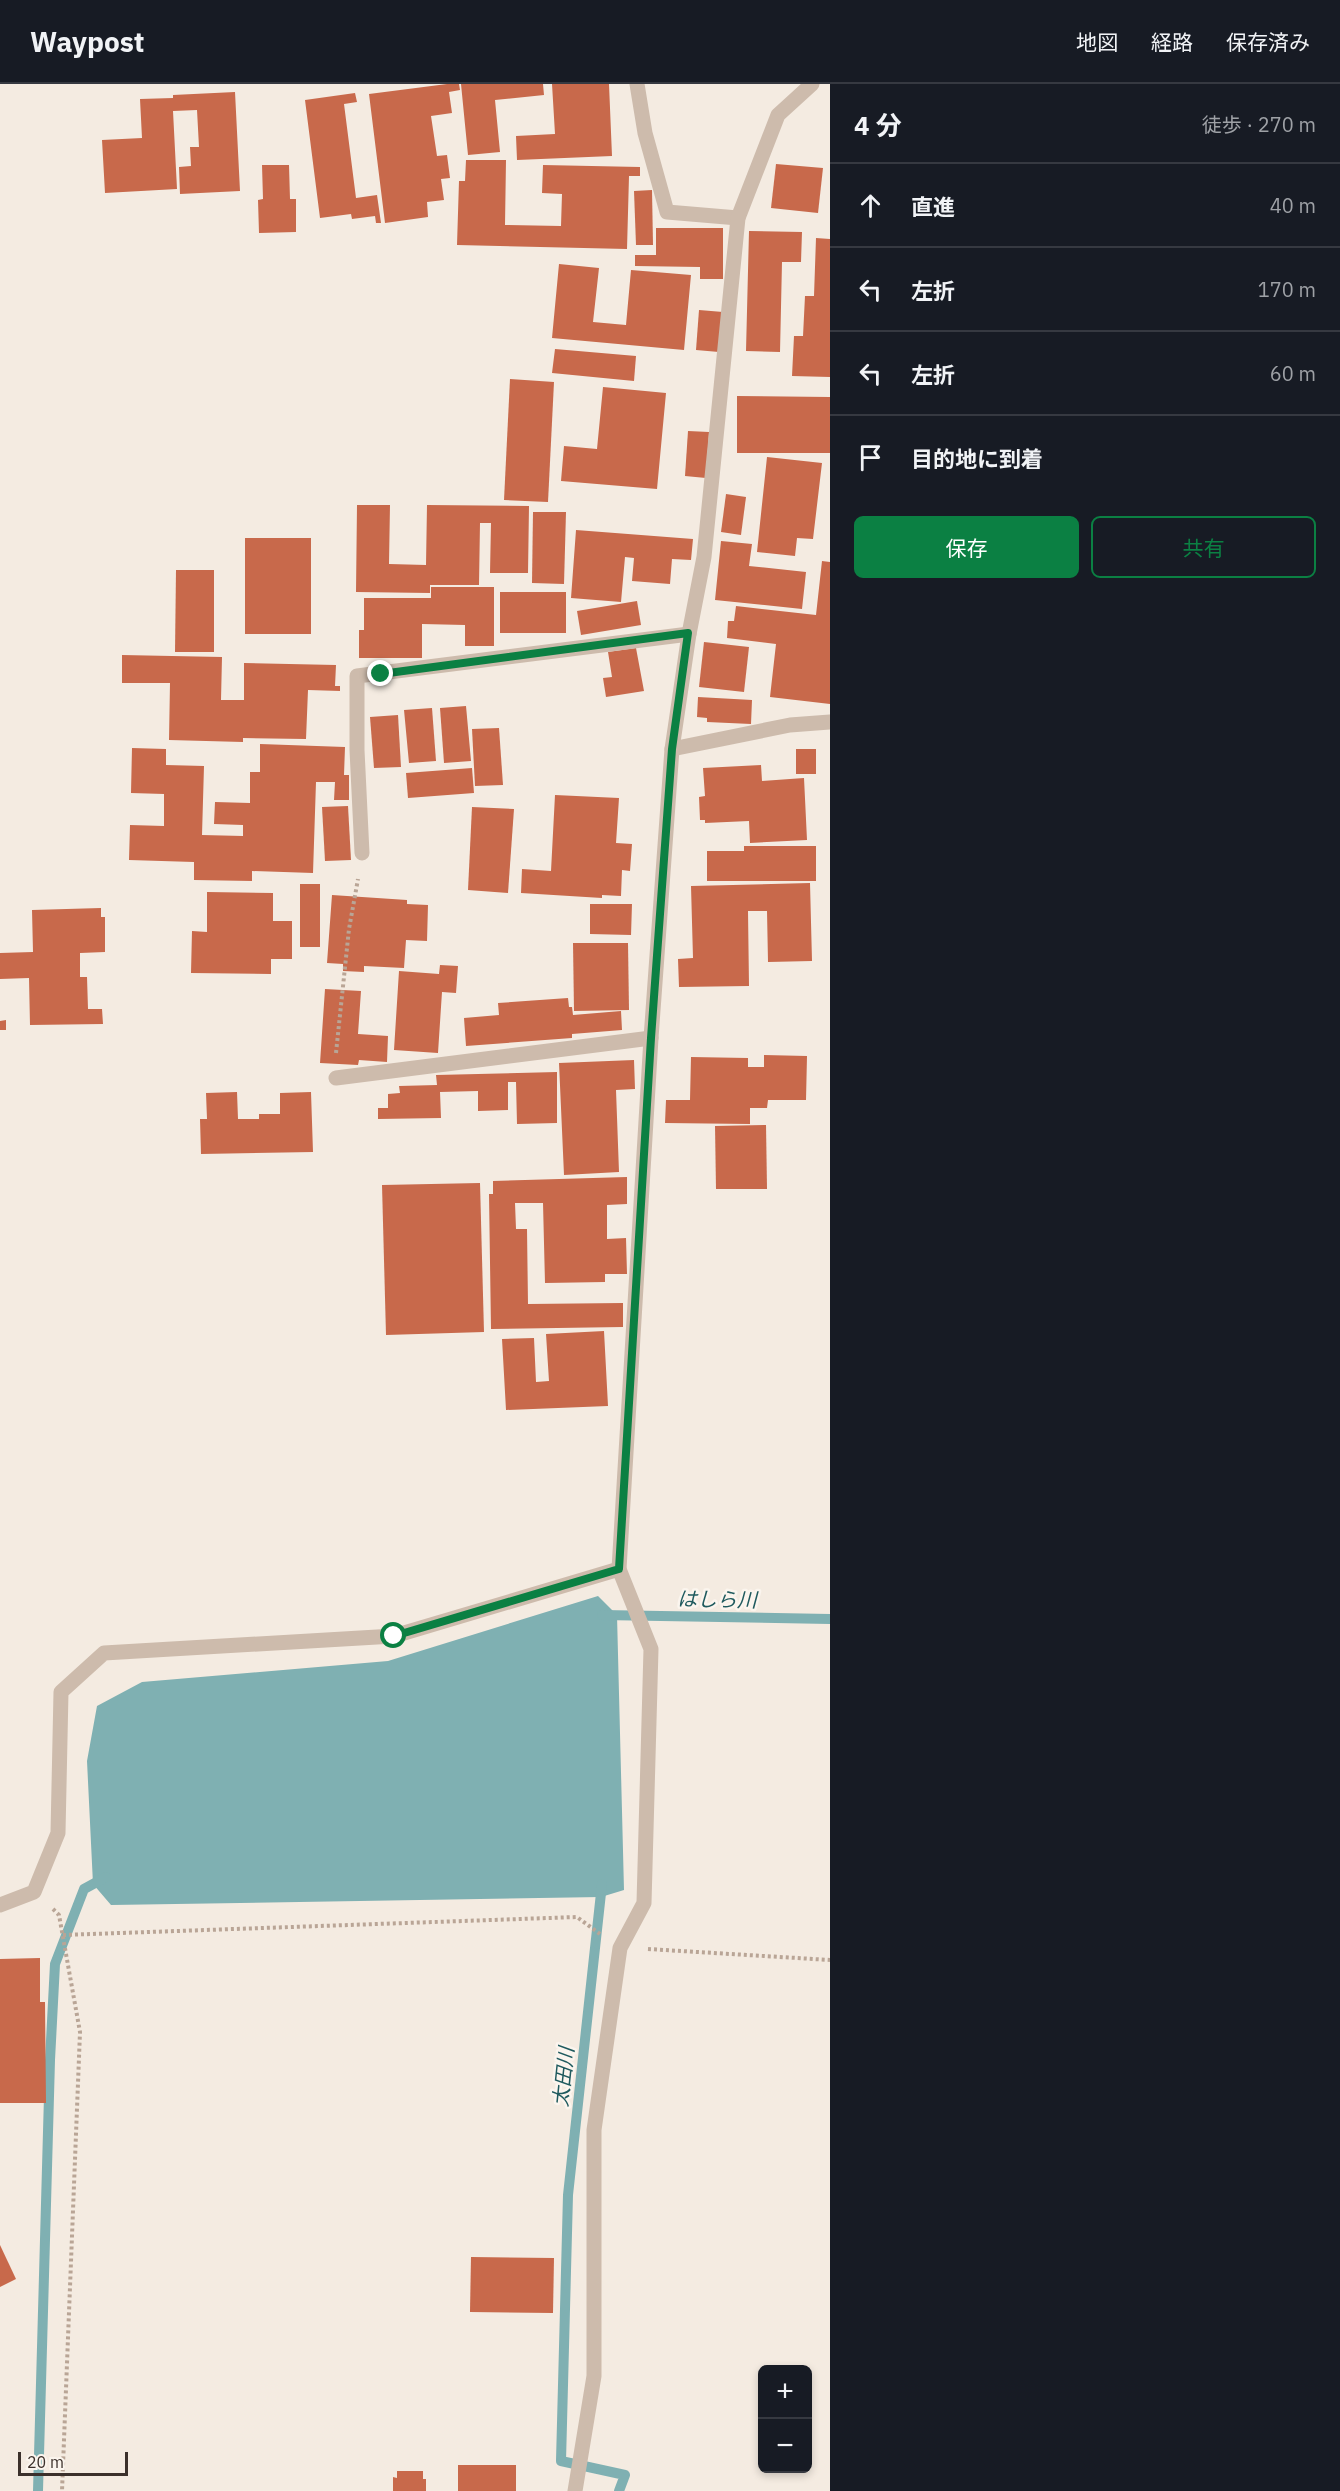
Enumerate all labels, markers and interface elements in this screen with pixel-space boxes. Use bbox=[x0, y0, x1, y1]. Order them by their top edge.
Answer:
text: Waypost bbox=[30, 23, 144, 60]
text: 地図 bbox=[1076, 28, 1118, 56]
text: 経路 bbox=[1151, 28, 1193, 56]
text: 保存済み bbox=[1226, 28, 1310, 56]
text: 4 分 bbox=[854, 108, 902, 142]
text: 徒歩 · 270 m bbox=[1202, 111, 1316, 138]
icon: ahead bbox=[854, 189, 887, 222]
text: 直進 bbox=[911, 192, 955, 221]
text: 40 m bbox=[1270, 192, 1316, 219]
icon: left bbox=[854, 273, 887, 306]
text: 左折 bbox=[911, 276, 955, 305]
text: 170 m bbox=[1258, 276, 1316, 303]
icon: left bbox=[854, 357, 887, 390]
text: 左折 bbox=[911, 360, 955, 389]
text: 60 m bbox=[1270, 360, 1316, 387]
icon: arrive bbox=[854, 441, 887, 474]
text: 目的地に到着 bbox=[911, 444, 1043, 473]
button: 保存 bbox=[854, 516, 1079, 578]
button: 共有 bbox=[1091, 516, 1316, 578]
route end bbox=[367, 660, 393, 686]
water label: はしら川 bbox=[677, 1585, 759, 1613]
route start bbox=[380, 1622, 406, 1648]
water label: 太田川 bbox=[546, 2044, 580, 2108]
map controls bbox=[758, 2365, 812, 2473]
button: + bbox=[758, 2365, 812, 2419]
button: − bbox=[758, 2419, 812, 2473]
scale bar bbox=[18, 2449, 128, 2476]
text: 20 m bbox=[27, 2452, 64, 2472]

